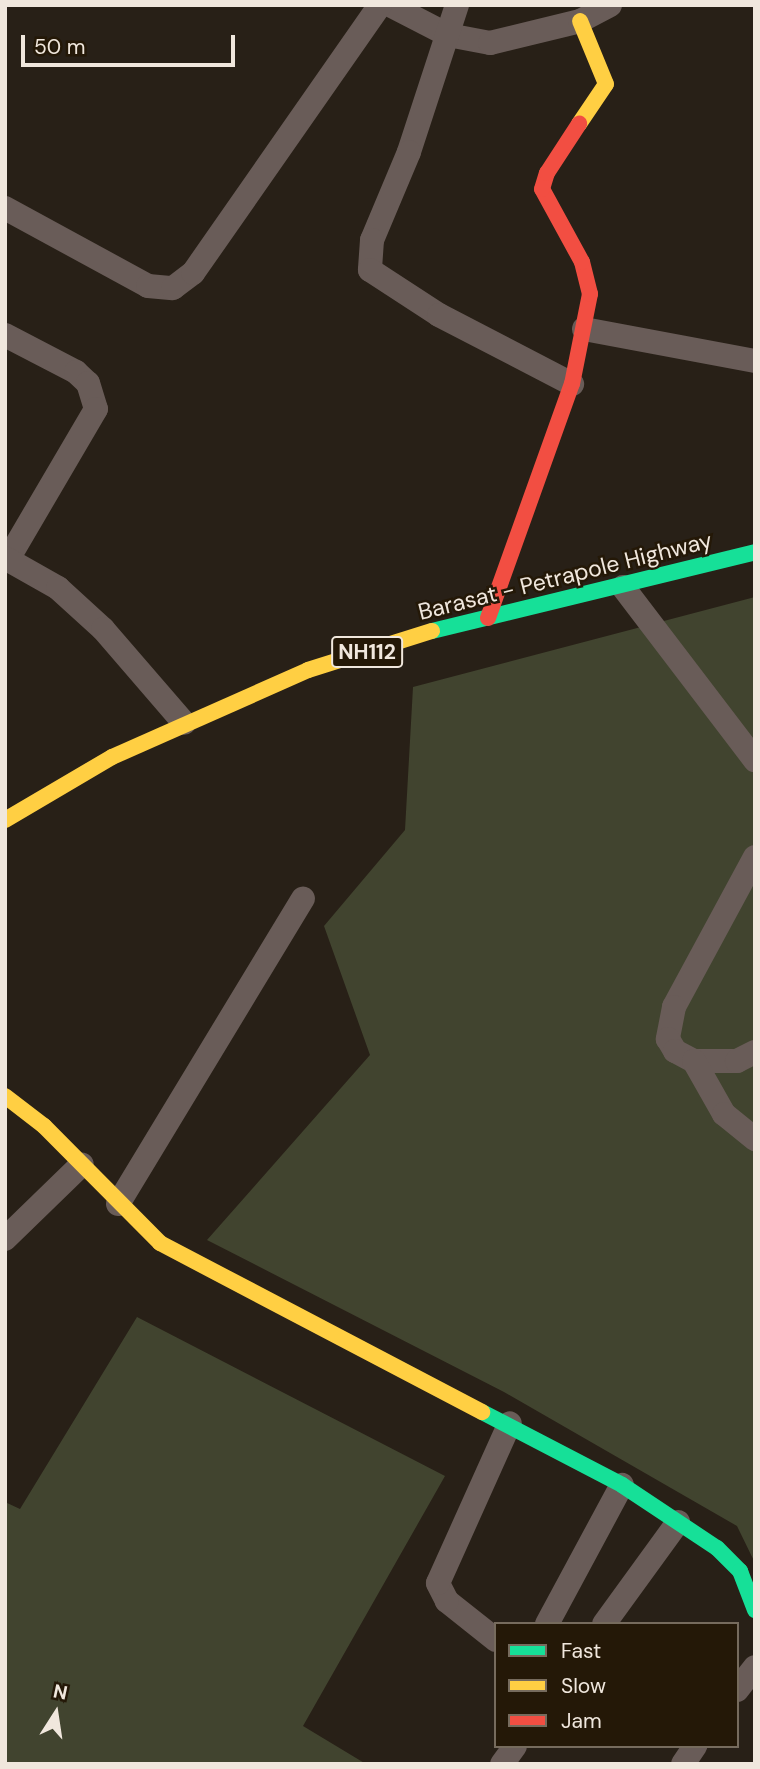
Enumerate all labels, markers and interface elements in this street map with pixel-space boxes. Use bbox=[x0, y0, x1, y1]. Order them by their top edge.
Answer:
scale bar bbox=[24, 21, 238, 65]
text: 50 m bbox=[34, 33, 85, 61]
street label: Barasat - Petrapole Highway bbox=[415, 526, 715, 626]
road number: NH112 bbox=[330, 634, 404, 670]
legend bbox=[494, 1622, 739, 1748]
text: Fast bbox=[561, 1637, 601, 1665]
text: Slow bbox=[561, 1672, 606, 1700]
north arrow bbox=[21, 1678, 91, 1748]
text: N bbox=[51, 1678, 70, 1706]
text: Jam bbox=[561, 1707, 602, 1735]

